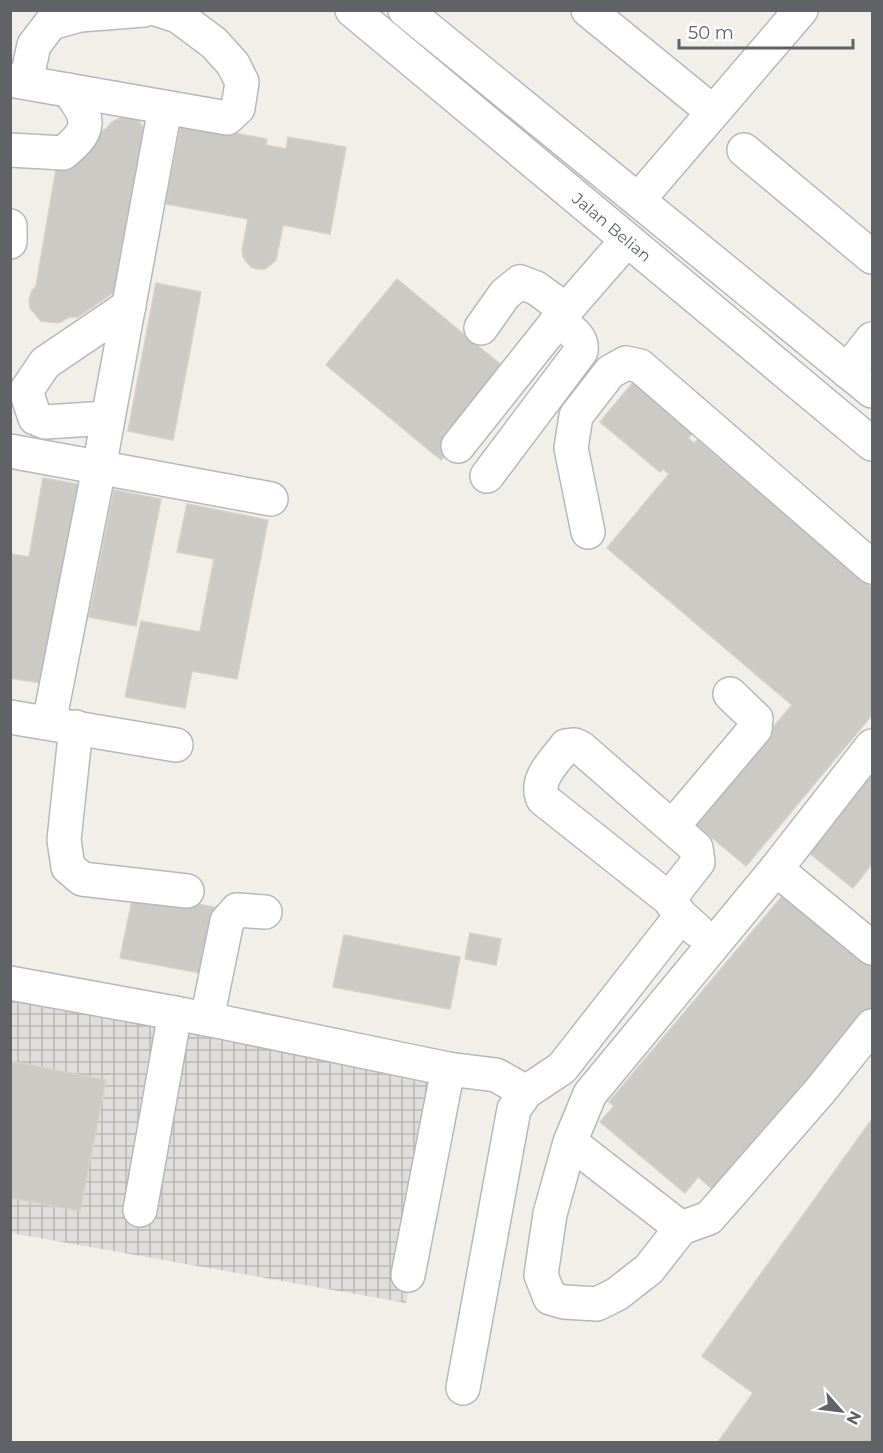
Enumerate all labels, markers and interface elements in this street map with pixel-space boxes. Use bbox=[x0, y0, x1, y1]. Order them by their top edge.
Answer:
scale bar bbox=[679, 12, 853, 50]
text: 50 m bbox=[688, 22, 734, 44]
street label: Jalan Belian bbox=[568, 188, 655, 266]
north arrow bbox=[811, 1381, 871, 1441]
text: N bbox=[842, 1408, 865, 1428]

